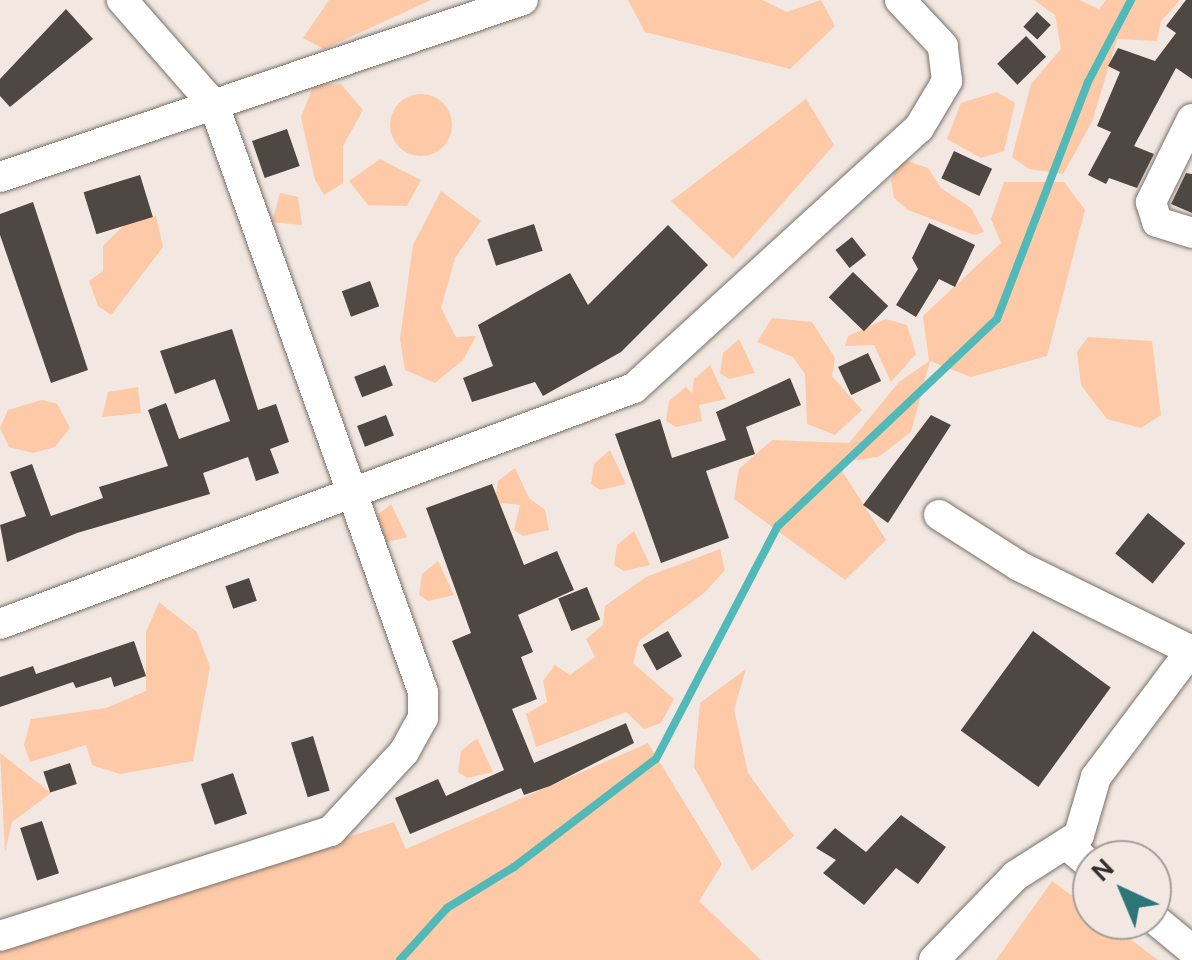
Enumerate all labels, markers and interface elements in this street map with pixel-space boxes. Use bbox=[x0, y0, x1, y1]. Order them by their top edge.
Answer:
north arrow bbox=[1072, 840, 1172, 940]
text: N bbox=[1084, 851, 1121, 888]

